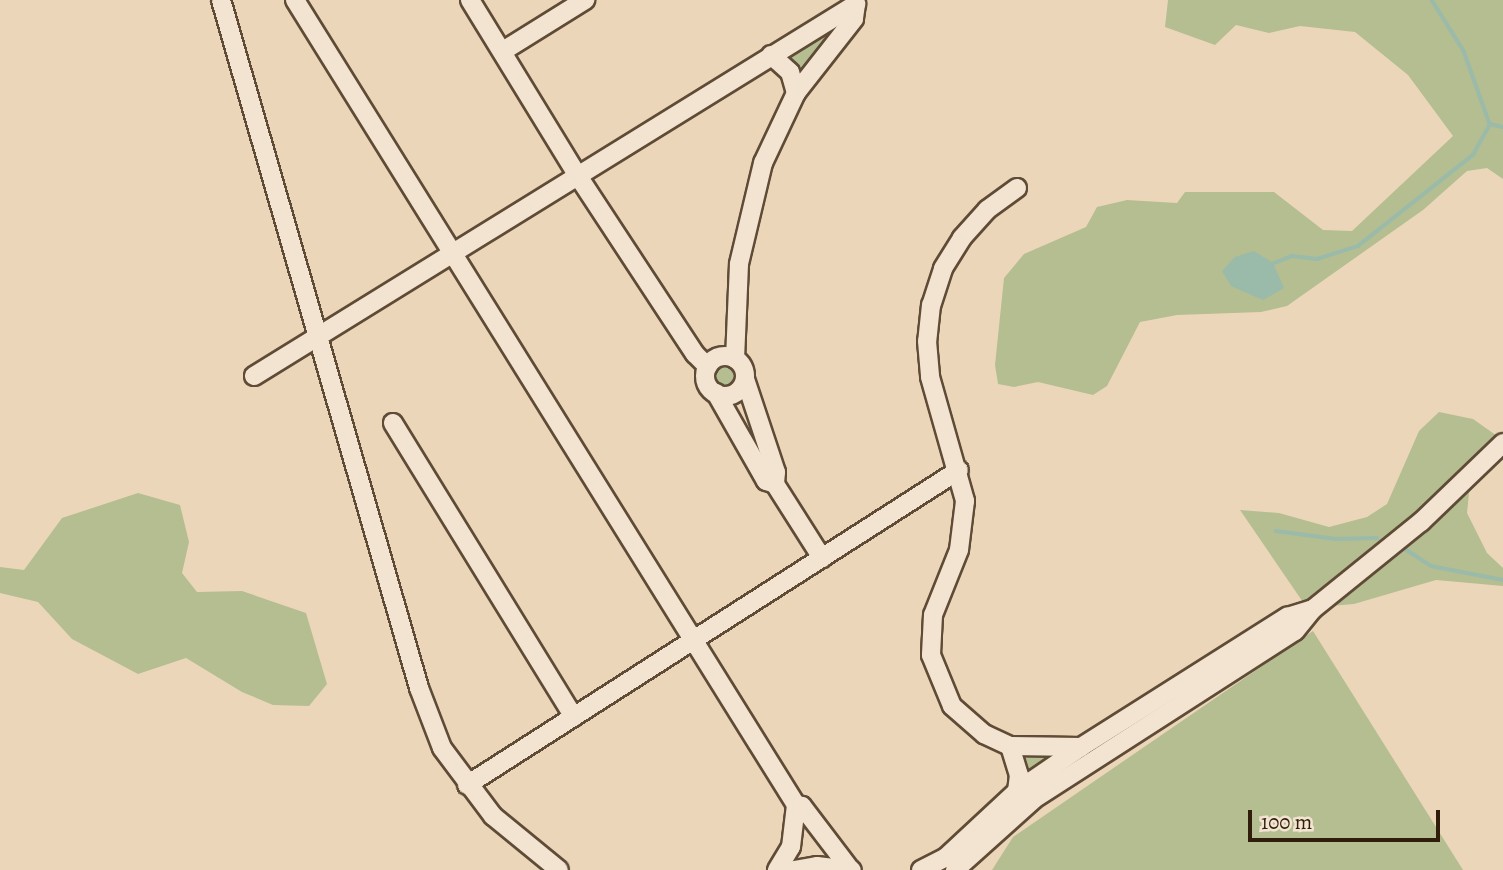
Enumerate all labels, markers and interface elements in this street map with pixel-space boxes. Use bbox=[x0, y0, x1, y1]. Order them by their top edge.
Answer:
scale bar bbox=[1251, 796, 1444, 840]
text: 100 m bbox=[1261, 808, 1312, 836]

